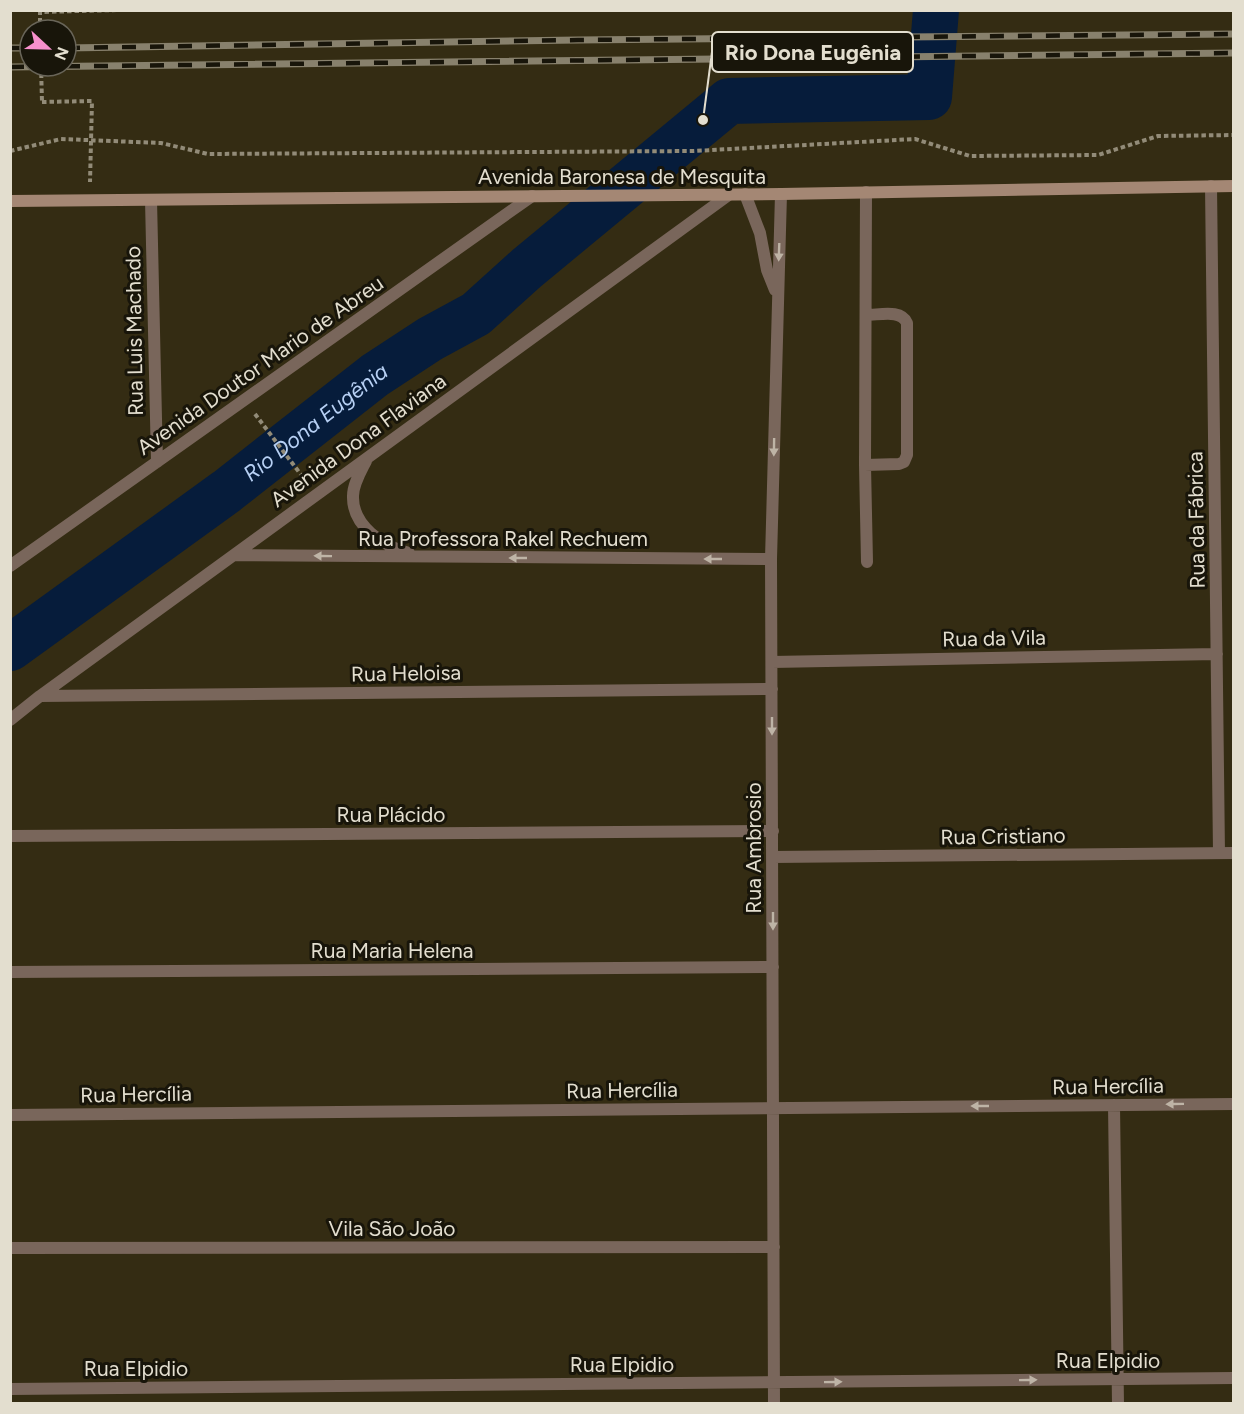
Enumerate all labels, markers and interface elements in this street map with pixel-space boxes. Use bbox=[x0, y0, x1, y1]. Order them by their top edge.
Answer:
north arrow bbox=[18, 18, 78, 78]
callout: Rio Dona Eugênia bbox=[712, 32, 913, 72]
text: Rio Dona Eugênia bbox=[725, 39, 901, 66]
text: N bbox=[50, 44, 73, 63]
street label: Avenida Baronesa de Mesquita bbox=[478, 164, 766, 189]
one-way arrow bbox=[774, 243, 783, 262]
street label: Rua Luis Machado bbox=[120, 246, 148, 416]
street label: Avenida Doutor Mario de Abreu bbox=[132, 270, 388, 460]
water label: Rio Dona Eugênia bbox=[238, 357, 393, 487]
street label: Avenida Dona Flaviana bbox=[265, 368, 451, 512]
one-way arrow bbox=[769, 438, 779, 457]
street label: Rua da Fábrica bbox=[1182, 451, 1210, 589]
street label: Rua Professora Rakel Rechuem bbox=[358, 526, 648, 551]
one-way arrow bbox=[313, 551, 332, 561]
one-way arrow bbox=[508, 553, 527, 563]
one-way arrow bbox=[703, 554, 722, 564]
street label: Rua da Vila bbox=[942, 625, 1046, 651]
street label: Rua Heloisa bbox=[351, 660, 461, 686]
one-way arrow bbox=[767, 717, 777, 736]
street label: Rua Ambrosio bbox=[741, 782, 766, 914]
street label: Rua Plácido bbox=[337, 802, 445, 827]
street label: Rua Cristiano bbox=[940, 822, 1066, 850]
one-way arrow bbox=[768, 912, 778, 931]
street label: Rua Maria Helena bbox=[311, 938, 473, 963]
street label: Rua Hercília bbox=[1052, 1073, 1164, 1099]
street label: Rua Hercília bbox=[566, 1077, 678, 1103]
street label: Rua Hercília bbox=[80, 1081, 192, 1107]
one-way arrow bbox=[1166, 1100, 1185, 1109]
one-way arrow bbox=[971, 1101, 990, 1111]
street label: Vila São João bbox=[329, 1216, 455, 1241]
street label: Rua Elpidio bbox=[1056, 1348, 1160, 1373]
street label: Rua Elpidio bbox=[570, 1352, 674, 1377]
street label: Rua Elpidio bbox=[84, 1356, 188, 1381]
one-way arrow bbox=[1018, 1375, 1037, 1385]
one-way arrow bbox=[823, 1377, 842, 1387]

